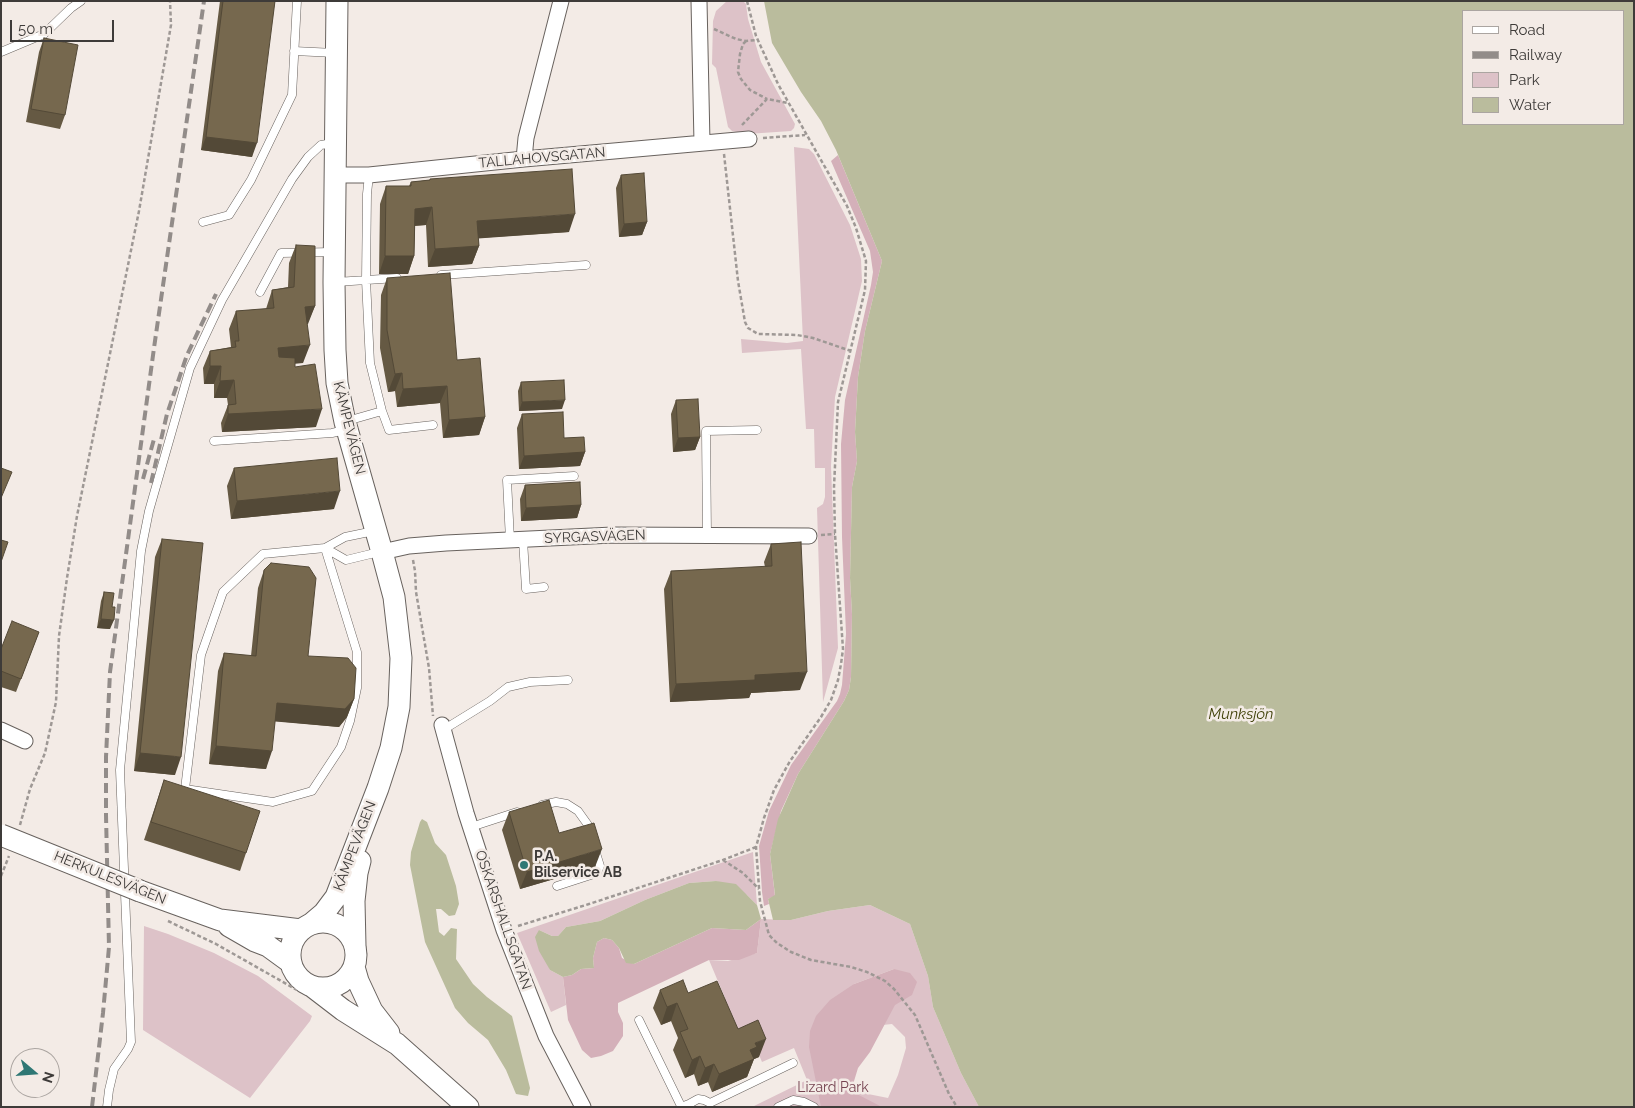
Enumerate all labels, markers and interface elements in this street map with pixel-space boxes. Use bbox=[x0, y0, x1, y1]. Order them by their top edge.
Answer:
scale bar bbox=[12, 10, 116, 42]
legend bbox=[1462, 10, 1625, 125]
text: 50 m bbox=[18, 20, 53, 38]
text: Road bbox=[1509, 21, 1545, 39]
text: Railway bbox=[1509, 46, 1562, 64]
text: Park bbox=[1509, 71, 1540, 89]
text: Water bbox=[1509, 96, 1551, 114]
street label: TALLAHOVSGATAN bbox=[478, 144, 606, 172]
street label: KÄMPEVÄGEN bbox=[329, 380, 369, 476]
street label: SYRGASVÄGEN bbox=[544, 527, 646, 547]
water label: Munksjön bbox=[1209, 705, 1273, 723]
street label: KÄMPEVÄGEN bbox=[330, 799, 380, 893]
street label: HERKULESVÄGEN bbox=[51, 848, 169, 908]
street label: OSKARSHALLSGATAN bbox=[471, 848, 535, 992]
place label: P.A. Bilservice AB bbox=[534, 849, 622, 882]
marker: P.A. Bilservice AB bbox=[518, 859, 530, 871]
north arrow bbox=[10, 1048, 60, 1098]
text: N bbox=[39, 1070, 58, 1085]
park label: Lizard Park bbox=[797, 1080, 869, 1096]

